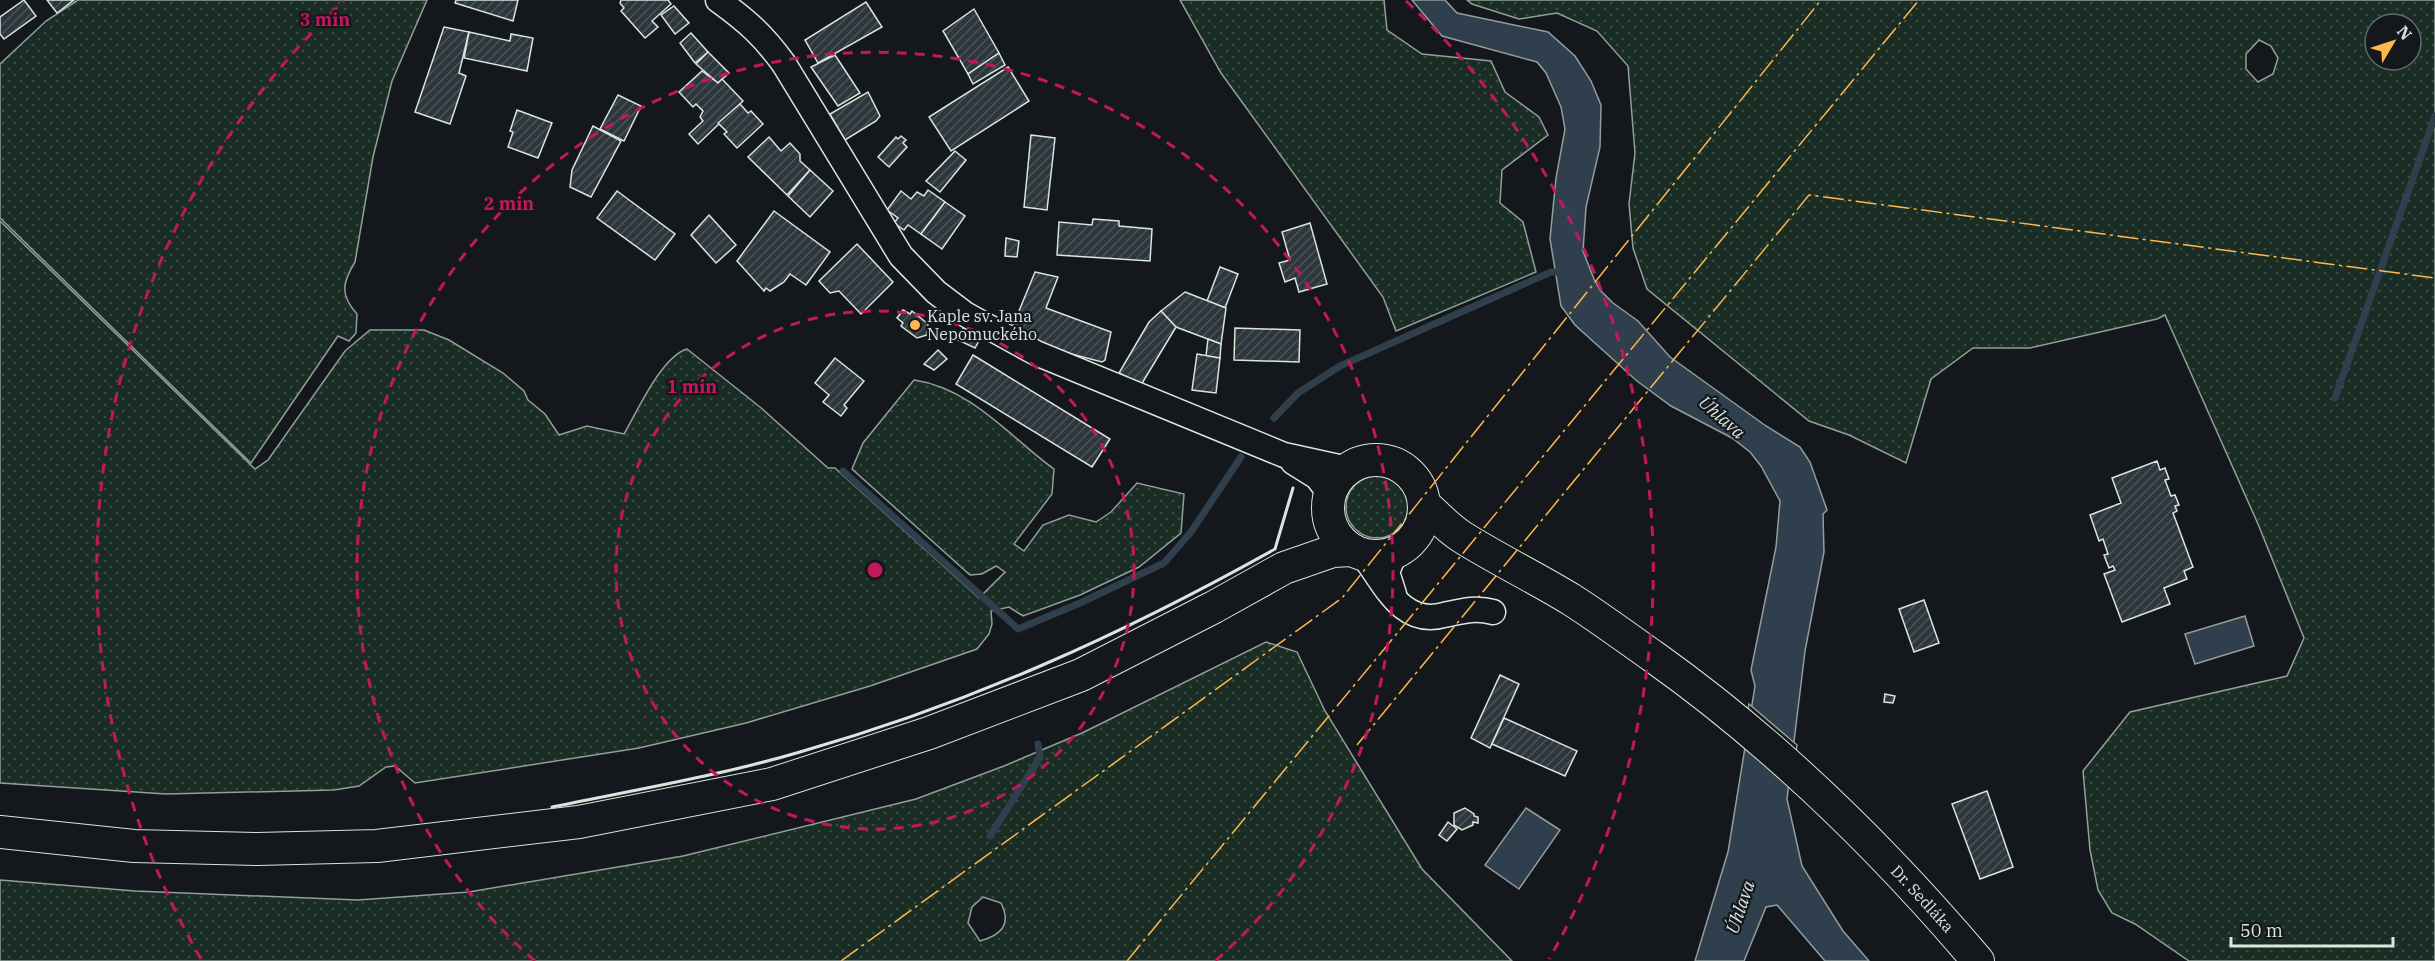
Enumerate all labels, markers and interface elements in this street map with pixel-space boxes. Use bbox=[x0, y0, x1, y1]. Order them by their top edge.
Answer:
text: 3 min bbox=[300, 8, 350, 31]
north arrow bbox=[2363, 12, 2423, 72]
text: N bbox=[2393, 21, 2416, 44]
text: 2 min bbox=[484, 192, 534, 215]
place label: Kaple sv. Jana Nepomuckého bbox=[927, 306, 1037, 344]
marker: Kaple sv. Jana Nepomuckého bbox=[908, 318, 922, 332]
text: 1 min bbox=[667, 375, 717, 398]
water label: Úhlava bbox=[1694, 390, 1750, 444]
centre of rings bbox=[865, 560, 885, 580]
street label: Dr. Sedláka bbox=[1887, 861, 1959, 937]
water label: Úhlava bbox=[1720, 877, 1760, 937]
scale bar bbox=[2231, 910, 2393, 948]
text: 50 m bbox=[2240, 919, 2283, 942]

